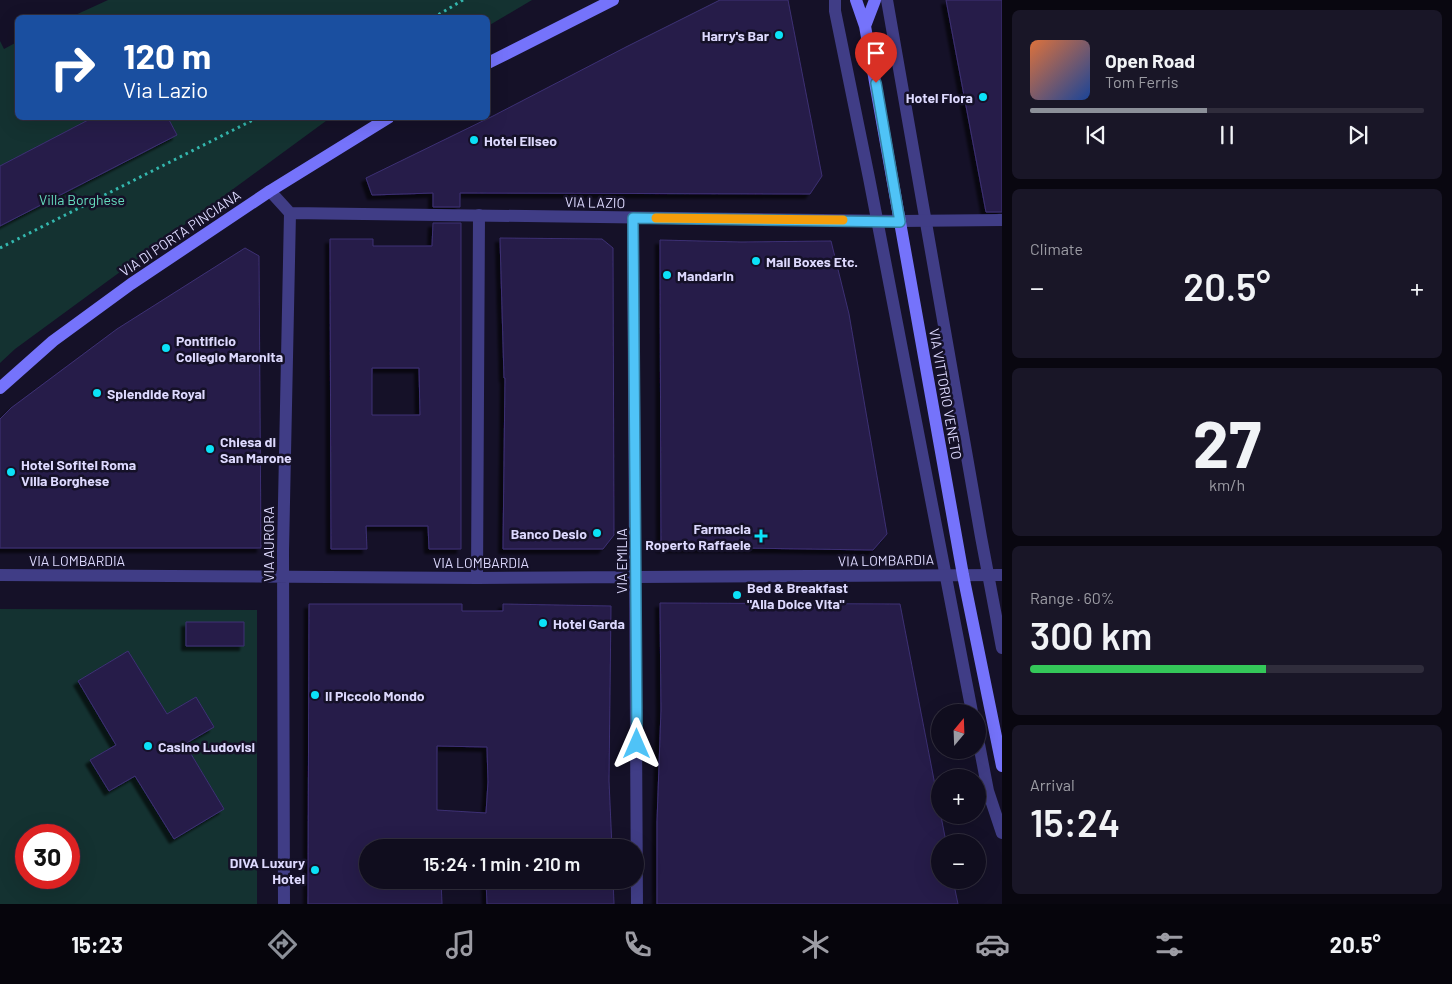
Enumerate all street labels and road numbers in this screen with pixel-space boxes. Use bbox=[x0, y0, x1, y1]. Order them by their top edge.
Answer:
street label: VIA DI PORTA PINCIANA bbox=[116, 186, 244, 280]
street label: VIA LAZIO bbox=[565, 193, 625, 211]
street label: VIA VITTORIO VENETO bbox=[926, 327, 966, 461]
street label: VIA AURORA bbox=[260, 506, 277, 582]
street label: VIA EMILIA bbox=[613, 528, 630, 594]
street label: VIA LOMBARDIA bbox=[838, 551, 935, 569]
street label: VIA LOMBARDIA bbox=[29, 552, 126, 569]
street label: VIA LOMBARDIA bbox=[433, 554, 530, 571]

